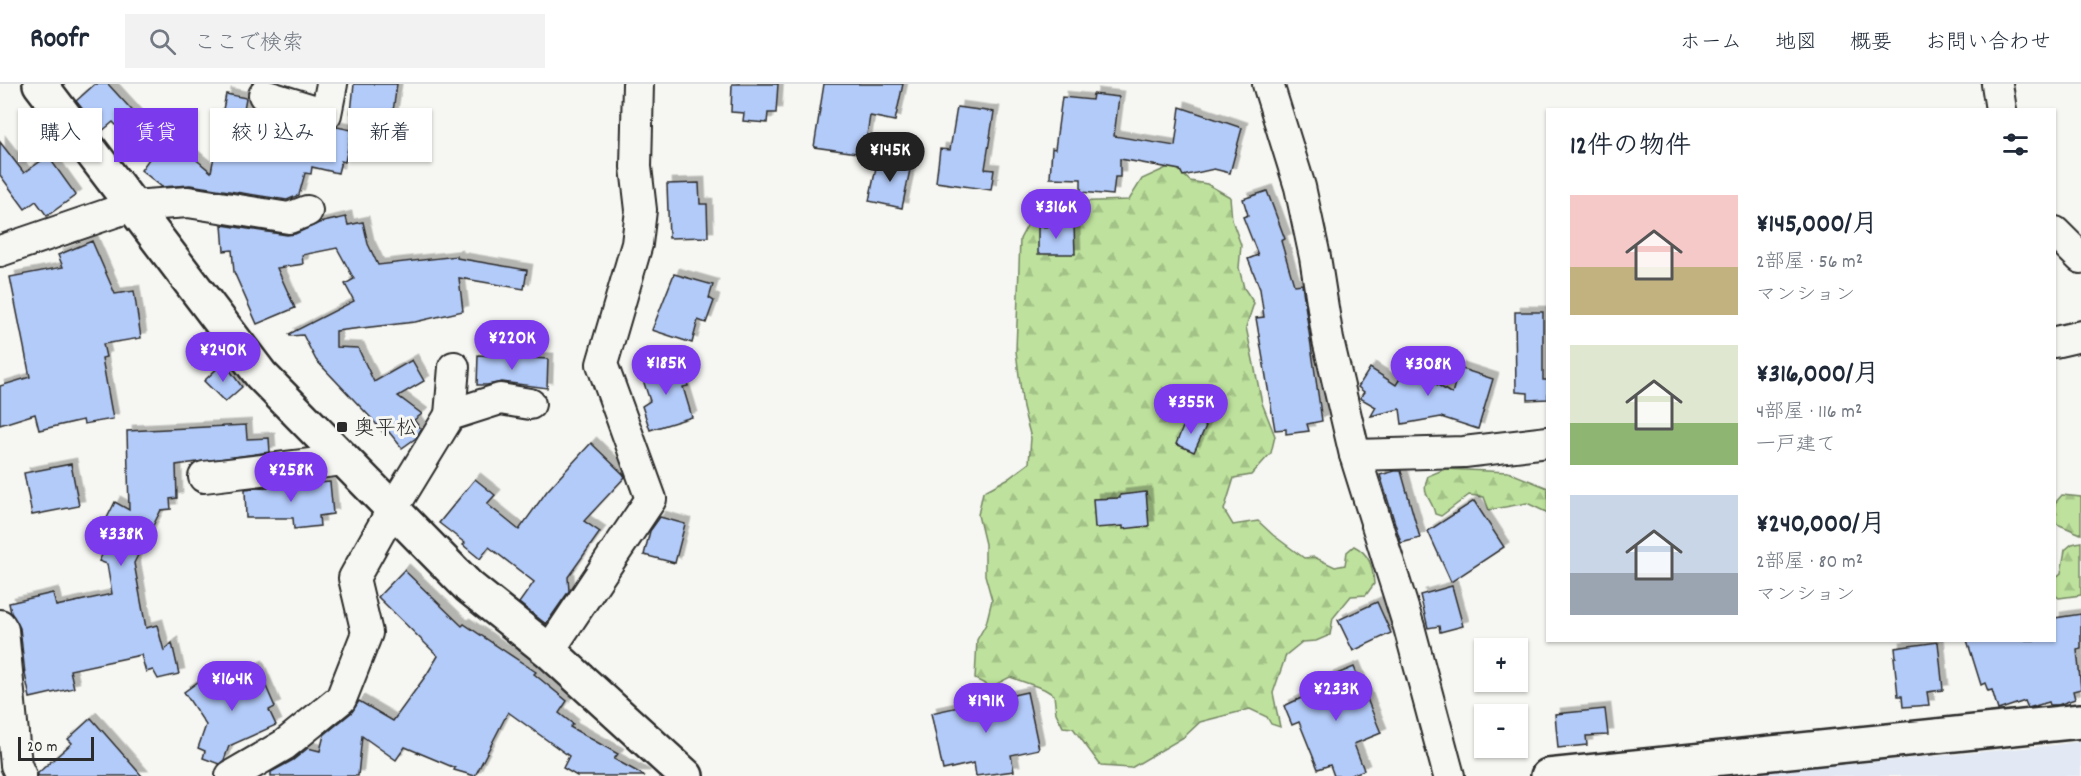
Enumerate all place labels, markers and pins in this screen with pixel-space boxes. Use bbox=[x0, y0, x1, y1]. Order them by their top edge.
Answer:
pin: ¥145K bbox=[848, 132, 932, 183]
pin: ¥316K bbox=[1014, 189, 1098, 240]
pin: ¥220K bbox=[470, 320, 554, 371]
pin: ¥240K bbox=[181, 332, 265, 383]
pin: ¥185K bbox=[624, 345, 708, 396]
pin: ¥308K bbox=[1386, 346, 1470, 397]
pin: ¥355K bbox=[1149, 384, 1233, 435]
place label: 奥平松 bbox=[354, 415, 417, 445]
marker: 奥平松 bbox=[335, 420, 349, 434]
pin: ¥258K bbox=[249, 452, 333, 503]
pin: ¥338K bbox=[79, 516, 163, 567]
pin: ¥164K bbox=[190, 661, 274, 712]
pin: ¥233K bbox=[1294, 671, 1378, 722]
pin: ¥191K bbox=[944, 683, 1028, 734]

